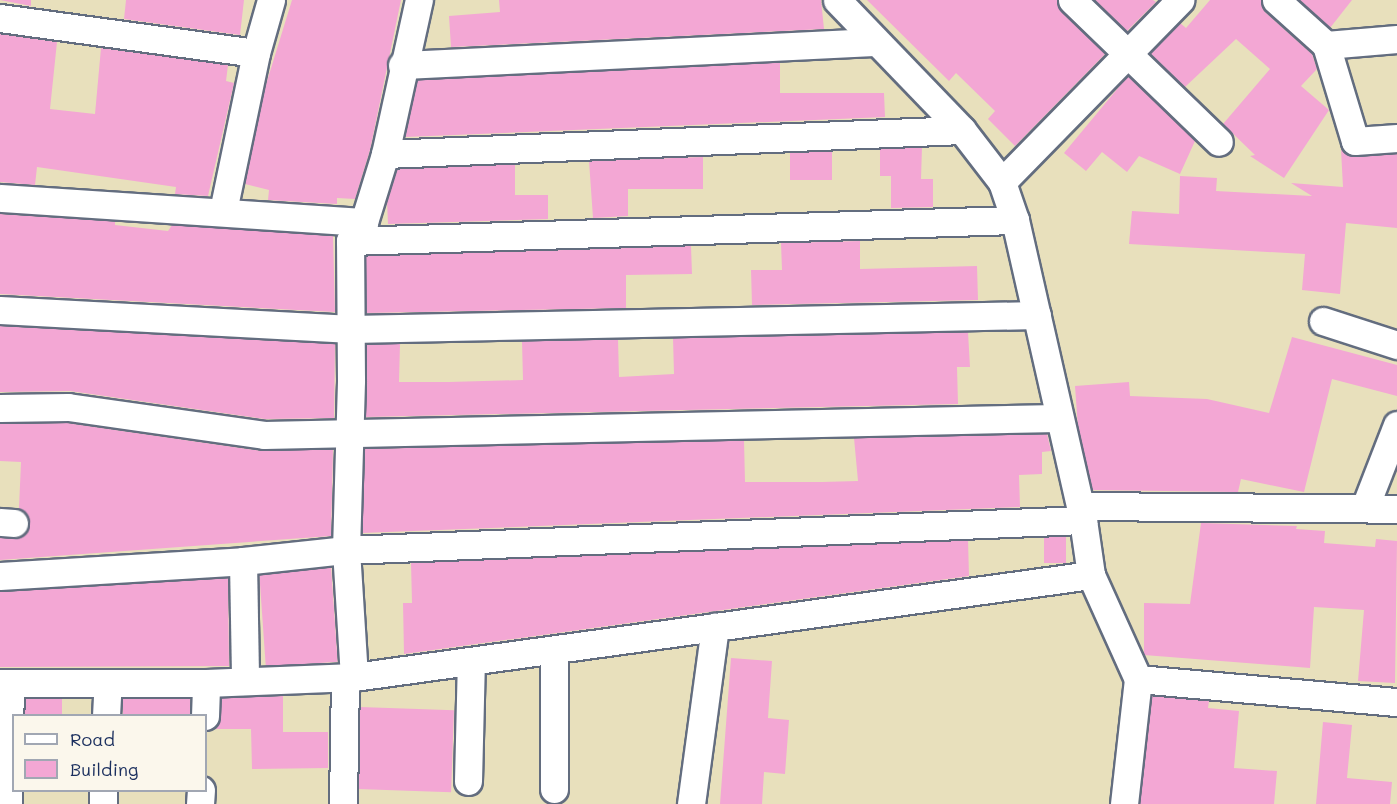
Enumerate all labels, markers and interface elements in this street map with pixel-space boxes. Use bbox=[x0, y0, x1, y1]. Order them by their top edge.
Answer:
legend bbox=[12, 714, 207, 792]
text: Road bbox=[70, 727, 115, 751]
text: Building bbox=[70, 757, 138, 781]

